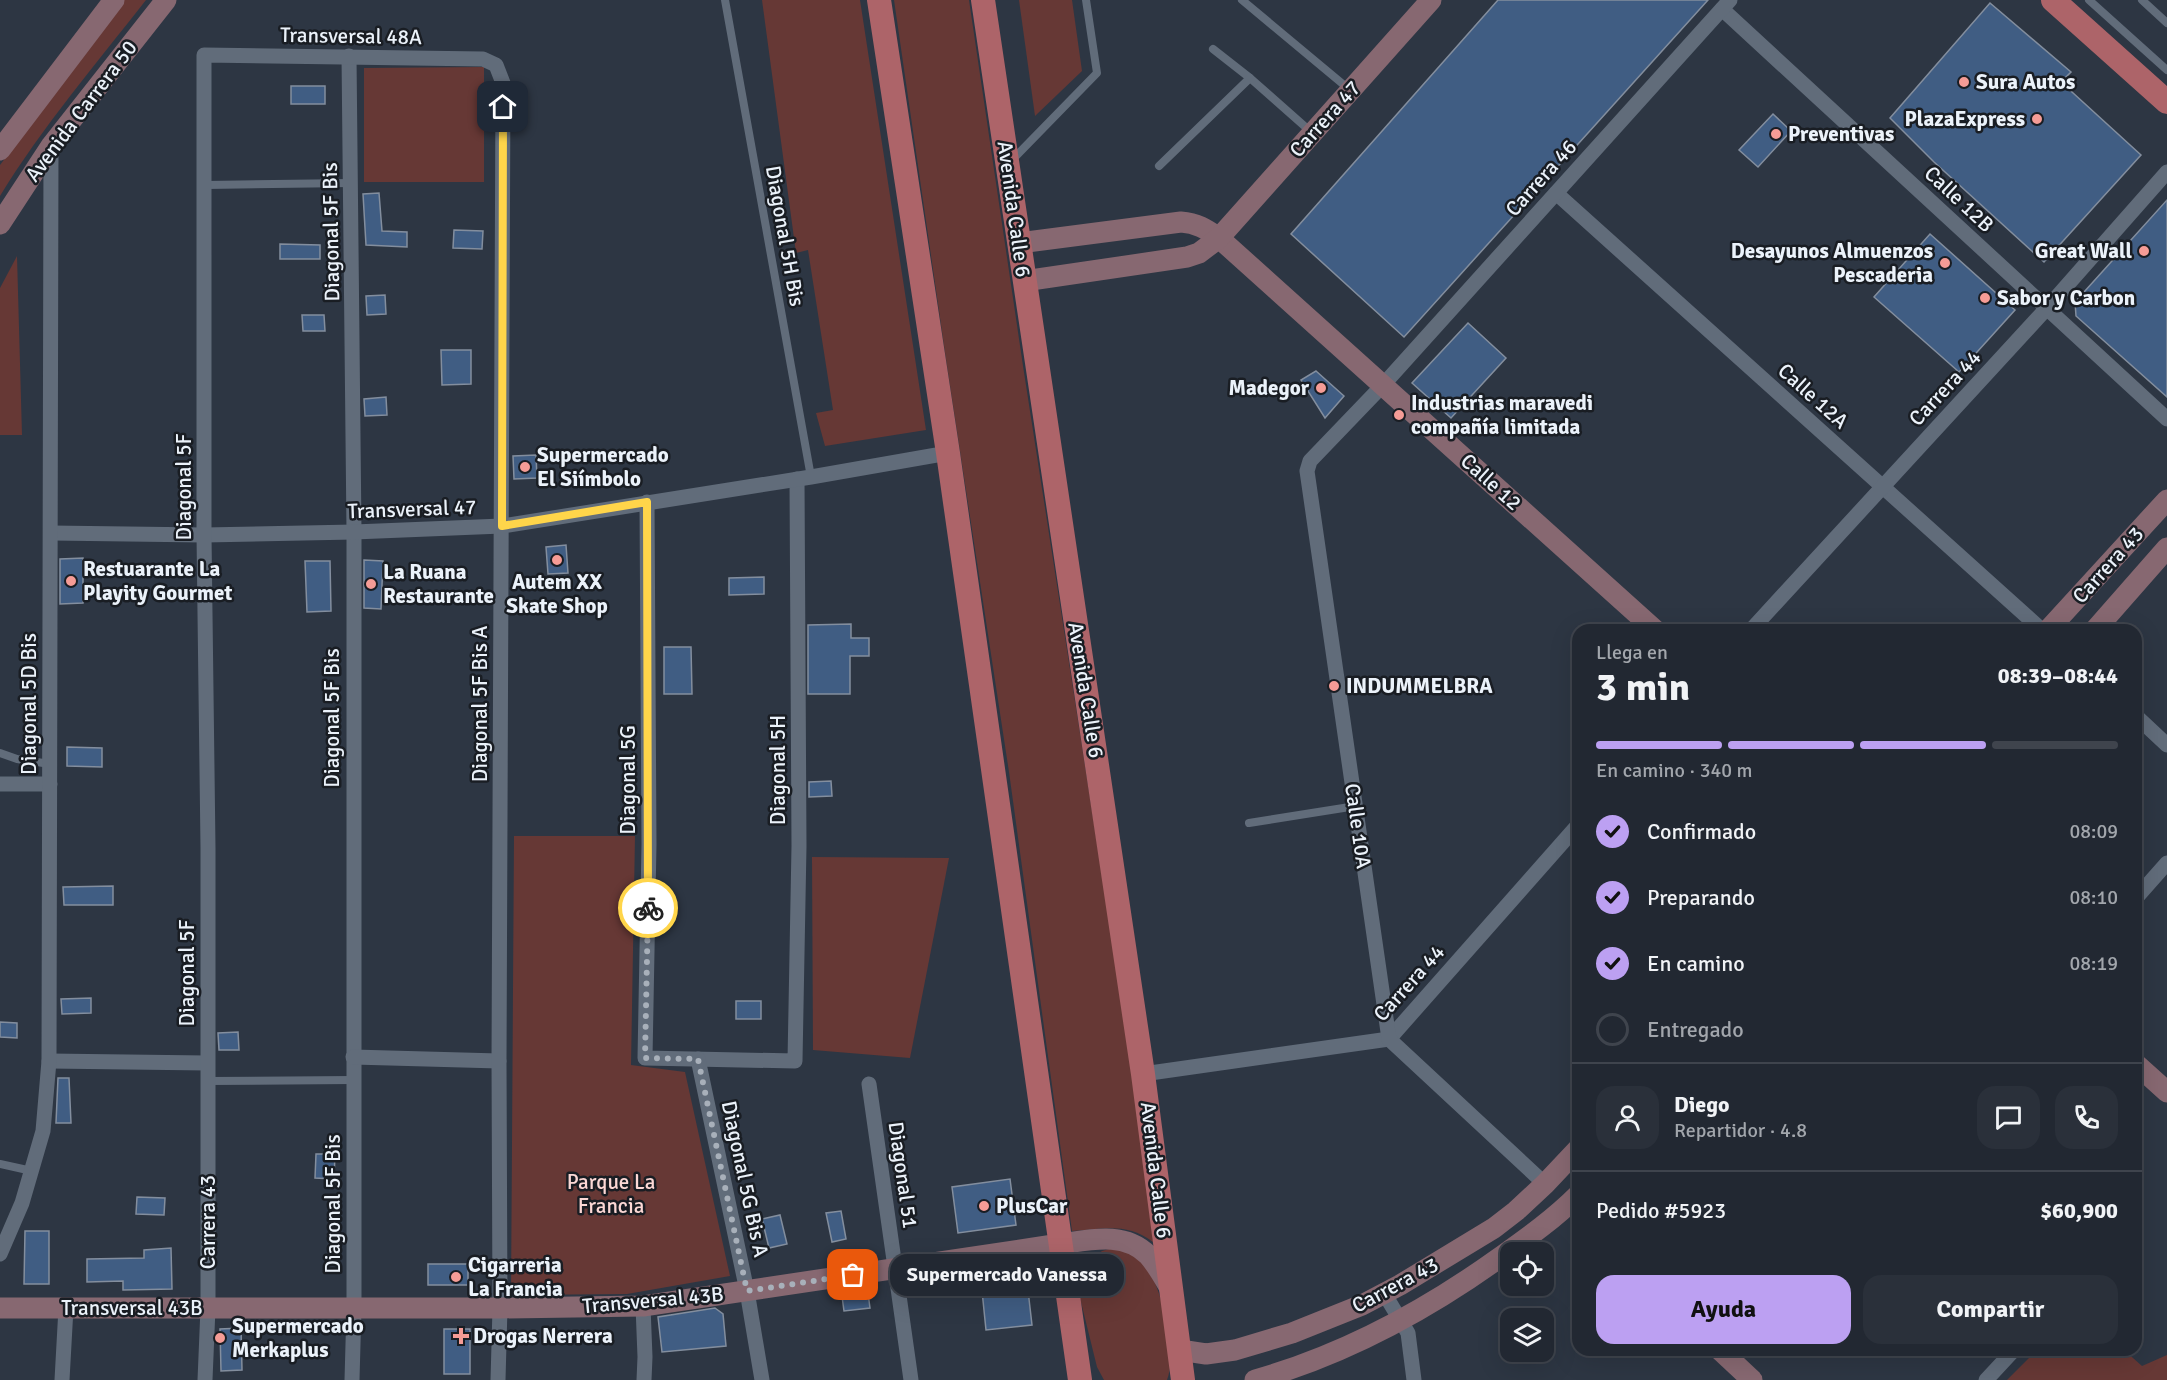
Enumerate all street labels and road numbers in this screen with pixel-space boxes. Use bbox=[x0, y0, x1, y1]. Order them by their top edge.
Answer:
street label: Transversal 48A bbox=[280, 22, 422, 50]
street label: Avenida Carrera 50 bbox=[19, 35, 143, 187]
street label: Carrera 47 bbox=[1284, 75, 1366, 163]
street label: Carrera 46 bbox=[1500, 134, 1582, 222]
street label: Avenida Calle 6 bbox=[992, 139, 1036, 279]
street label: Calle 12B bbox=[1919, 160, 1999, 238]
street label: Diagonal 5F Bis bbox=[317, 162, 345, 302]
street label: Diagonal 5H Bis bbox=[760, 164, 810, 308]
street label: Carrera 44 bbox=[1903, 345, 1987, 431]
street label: Calle 12A bbox=[1772, 358, 1854, 434]
street label: Diagonal 5F bbox=[171, 433, 197, 541]
street label: Calle 12 bbox=[1455, 448, 1527, 516]
street label: Transversal 47 bbox=[347, 494, 477, 524]
street label: Carrera 43 bbox=[2067, 521, 2149, 609]
street label: Avenida Calle 6 bbox=[1062, 620, 1110, 760]
street label: Diagonal 5F Bis A bbox=[467, 625, 493, 782]
street label: Diagonal 5D Bis bbox=[16, 633, 42, 775]
street label: Diagonal 5F Bis bbox=[319, 648, 345, 788]
street label: Diagonal 5H bbox=[765, 715, 791, 825]
street label: Diagonal 5G bbox=[615, 725, 641, 835]
street label: Calle 10A bbox=[1339, 782, 1377, 870]
street label: Diagonal 5F bbox=[174, 919, 200, 1027]
street label: Carrera 44 bbox=[1368, 939, 1450, 1027]
street label: Diagonal 5G Bis A bbox=[716, 1098, 774, 1260]
street label: Avenida Calle 6 bbox=[1135, 1100, 1177, 1240]
street label: Diagonal 51 bbox=[883, 1120, 923, 1230]
street label: Diagonal 5F Bis bbox=[320, 1134, 346, 1274]
street label: Carrera 43 bbox=[195, 1175, 221, 1269]
street label: Carrera 43 bbox=[1347, 1251, 1443, 1319]
street label: Transversal 43B bbox=[581, 1281, 725, 1319]
street label: Transversal 43B bbox=[61, 1295, 203, 1321]

